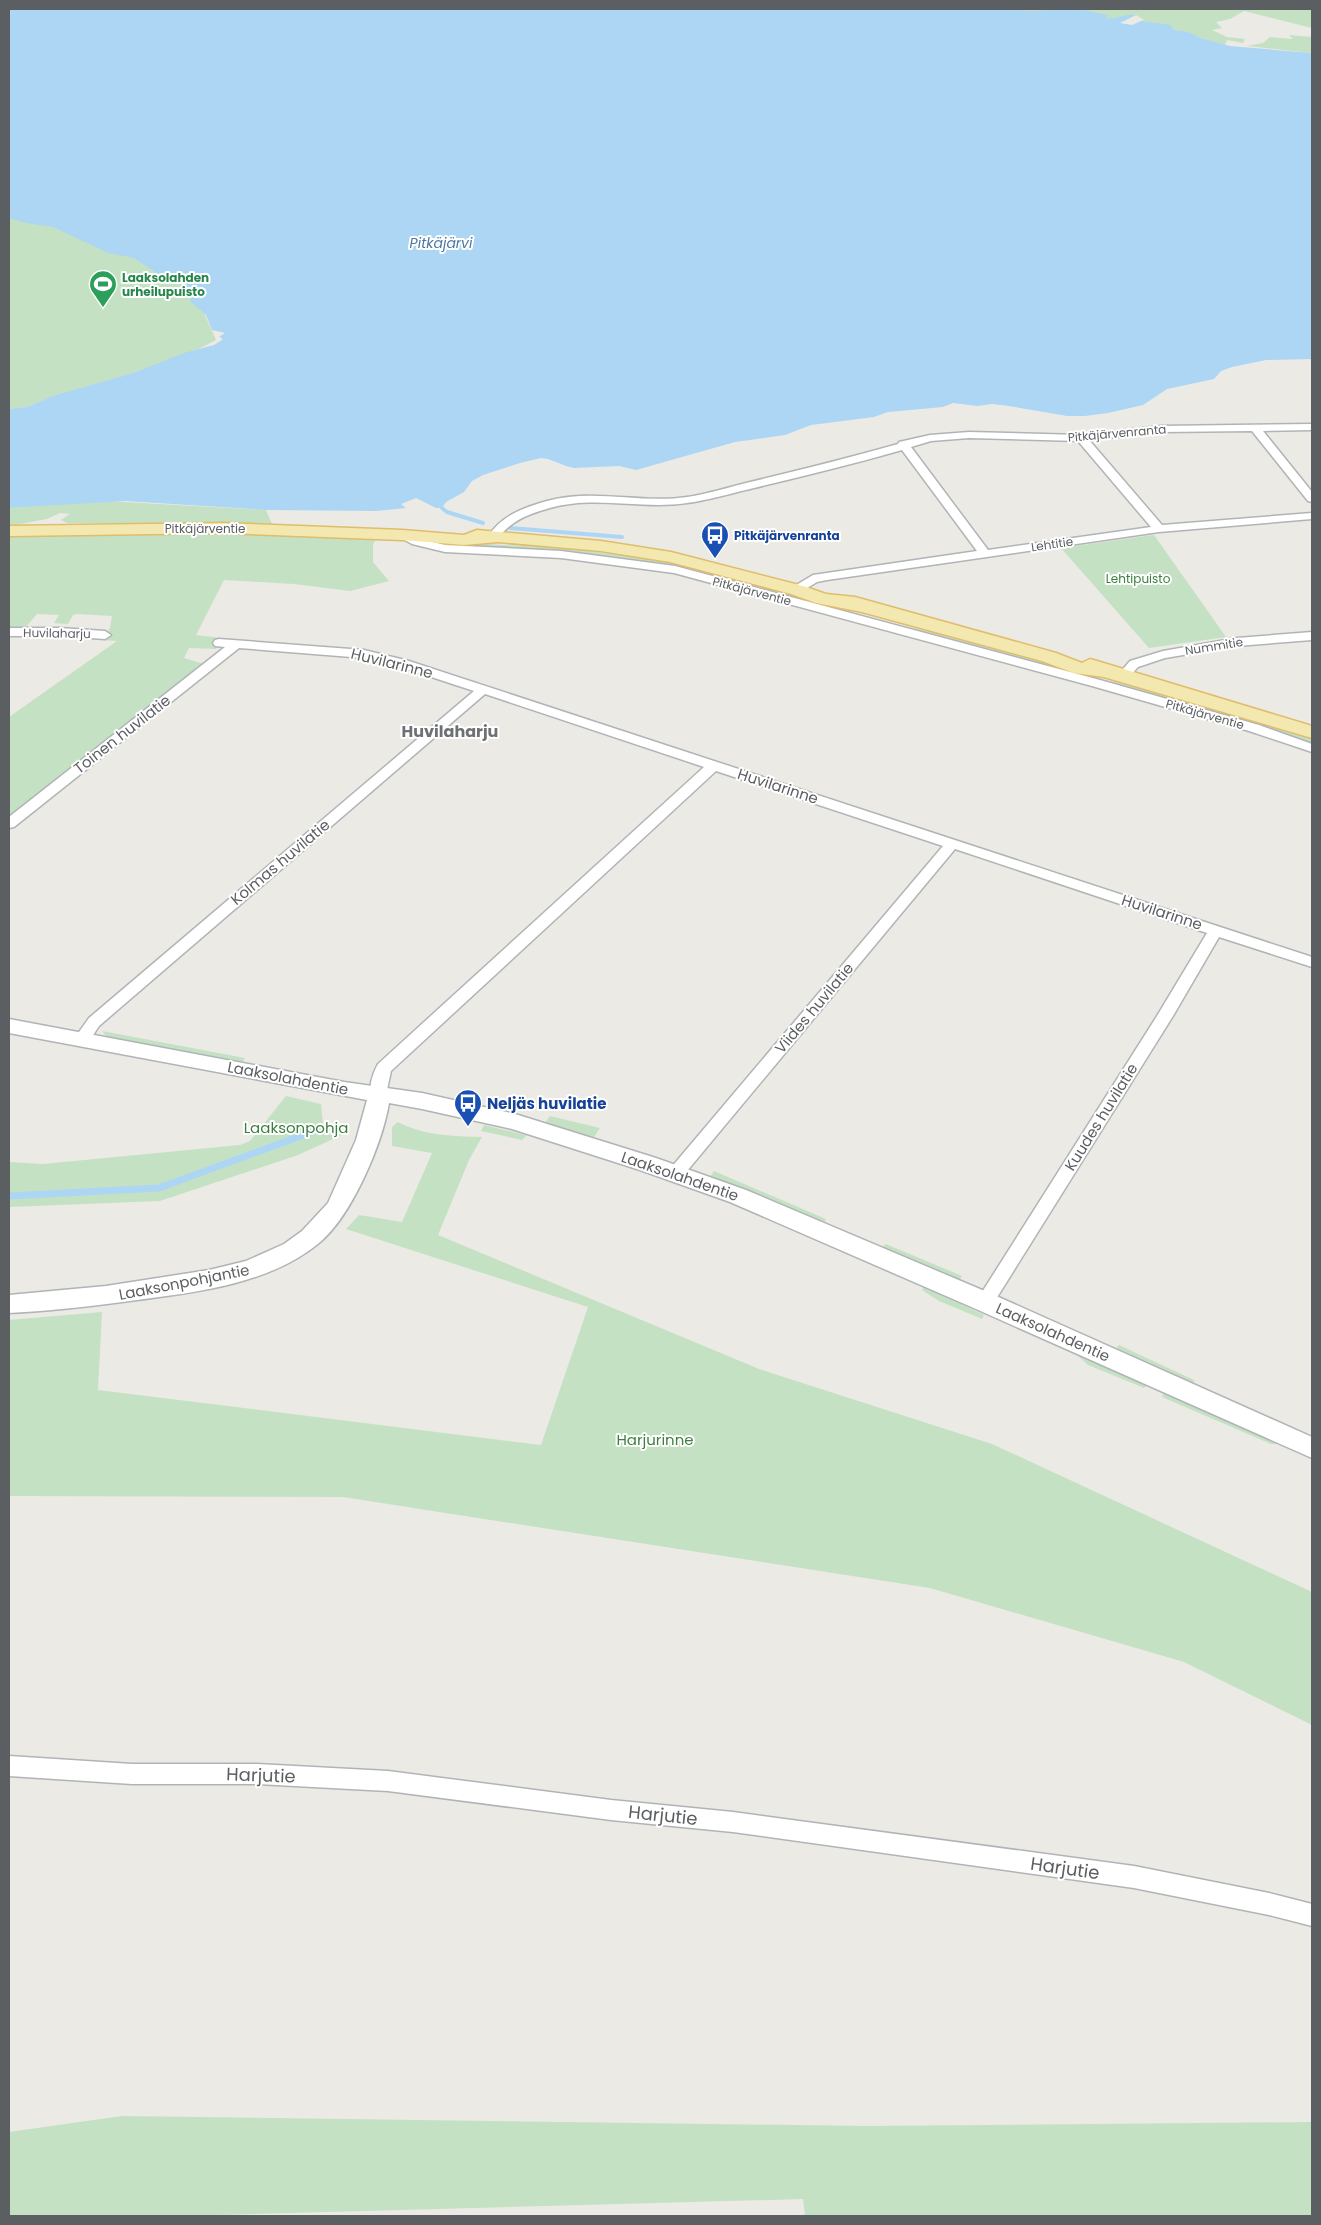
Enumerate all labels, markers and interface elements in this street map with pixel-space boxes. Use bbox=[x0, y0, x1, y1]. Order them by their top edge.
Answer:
water label: Pitkäjärvi bbox=[410, 233, 473, 253]
sports icon: Laaksolahden urheilupuisto bbox=[88, 269, 118, 308]
place label: Laaksolahden urheilupuisto bbox=[122, 269, 209, 300]
street label: Pitkäjärvenranta bbox=[1067, 420, 1167, 446]
street label: Pitkäjärventie bbox=[165, 520, 245, 537]
bus stop icon: Pitkäjärvenranta bbox=[700, 520, 730, 559]
place label: Pitkäjärvenranta bbox=[734, 527, 840, 544]
street label: Lehtitie bbox=[1030, 533, 1074, 555]
park label: Lehtipuisto bbox=[1106, 570, 1171, 587]
street label: Pitkäjärventie bbox=[711, 572, 793, 610]
street label: Huvilaharju bbox=[23, 624, 91, 642]
street label: Nummitie bbox=[1184, 633, 1244, 659]
street label: Huvilarinne bbox=[349, 643, 435, 683]
street label: Toinen huvilatie bbox=[69, 690, 175, 778]
street label: Pitkäjärventie bbox=[1164, 695, 1246, 733]
district label: Huvilaharju bbox=[402, 720, 498, 743]
street label: Huvilarinne bbox=[735, 763, 821, 809]
street label: Kolmas huvilatie bbox=[226, 814, 334, 910]
street label: Huvilarinne bbox=[1119, 889, 1205, 935]
street label: Viides huvilatie bbox=[770, 958, 858, 1058]
street label: Laaksolahdentie bbox=[226, 1056, 350, 1100]
street label: Kuudes huvilatie bbox=[1059, 1059, 1143, 1175]
bus stop icon: Neljäs huvilatie bbox=[453, 1088, 483, 1127]
place label: Neljäs huvilatie bbox=[487, 1093, 607, 1114]
park label: Laaksonpohja bbox=[244, 1117, 348, 1138]
street label: Laaksolahdentie bbox=[619, 1146, 741, 1206]
street label: Laaksonpohjantie bbox=[117, 1259, 251, 1305]
street label: Laaksolahdentie bbox=[993, 1297, 1113, 1367]
park label: Harjurinne bbox=[616, 1429, 694, 1450]
street label: Harjutie bbox=[226, 1761, 296, 1789]
street label: Harjutie bbox=[627, 1799, 699, 1831]
street label: Harjutie bbox=[1029, 1851, 1101, 1885]

